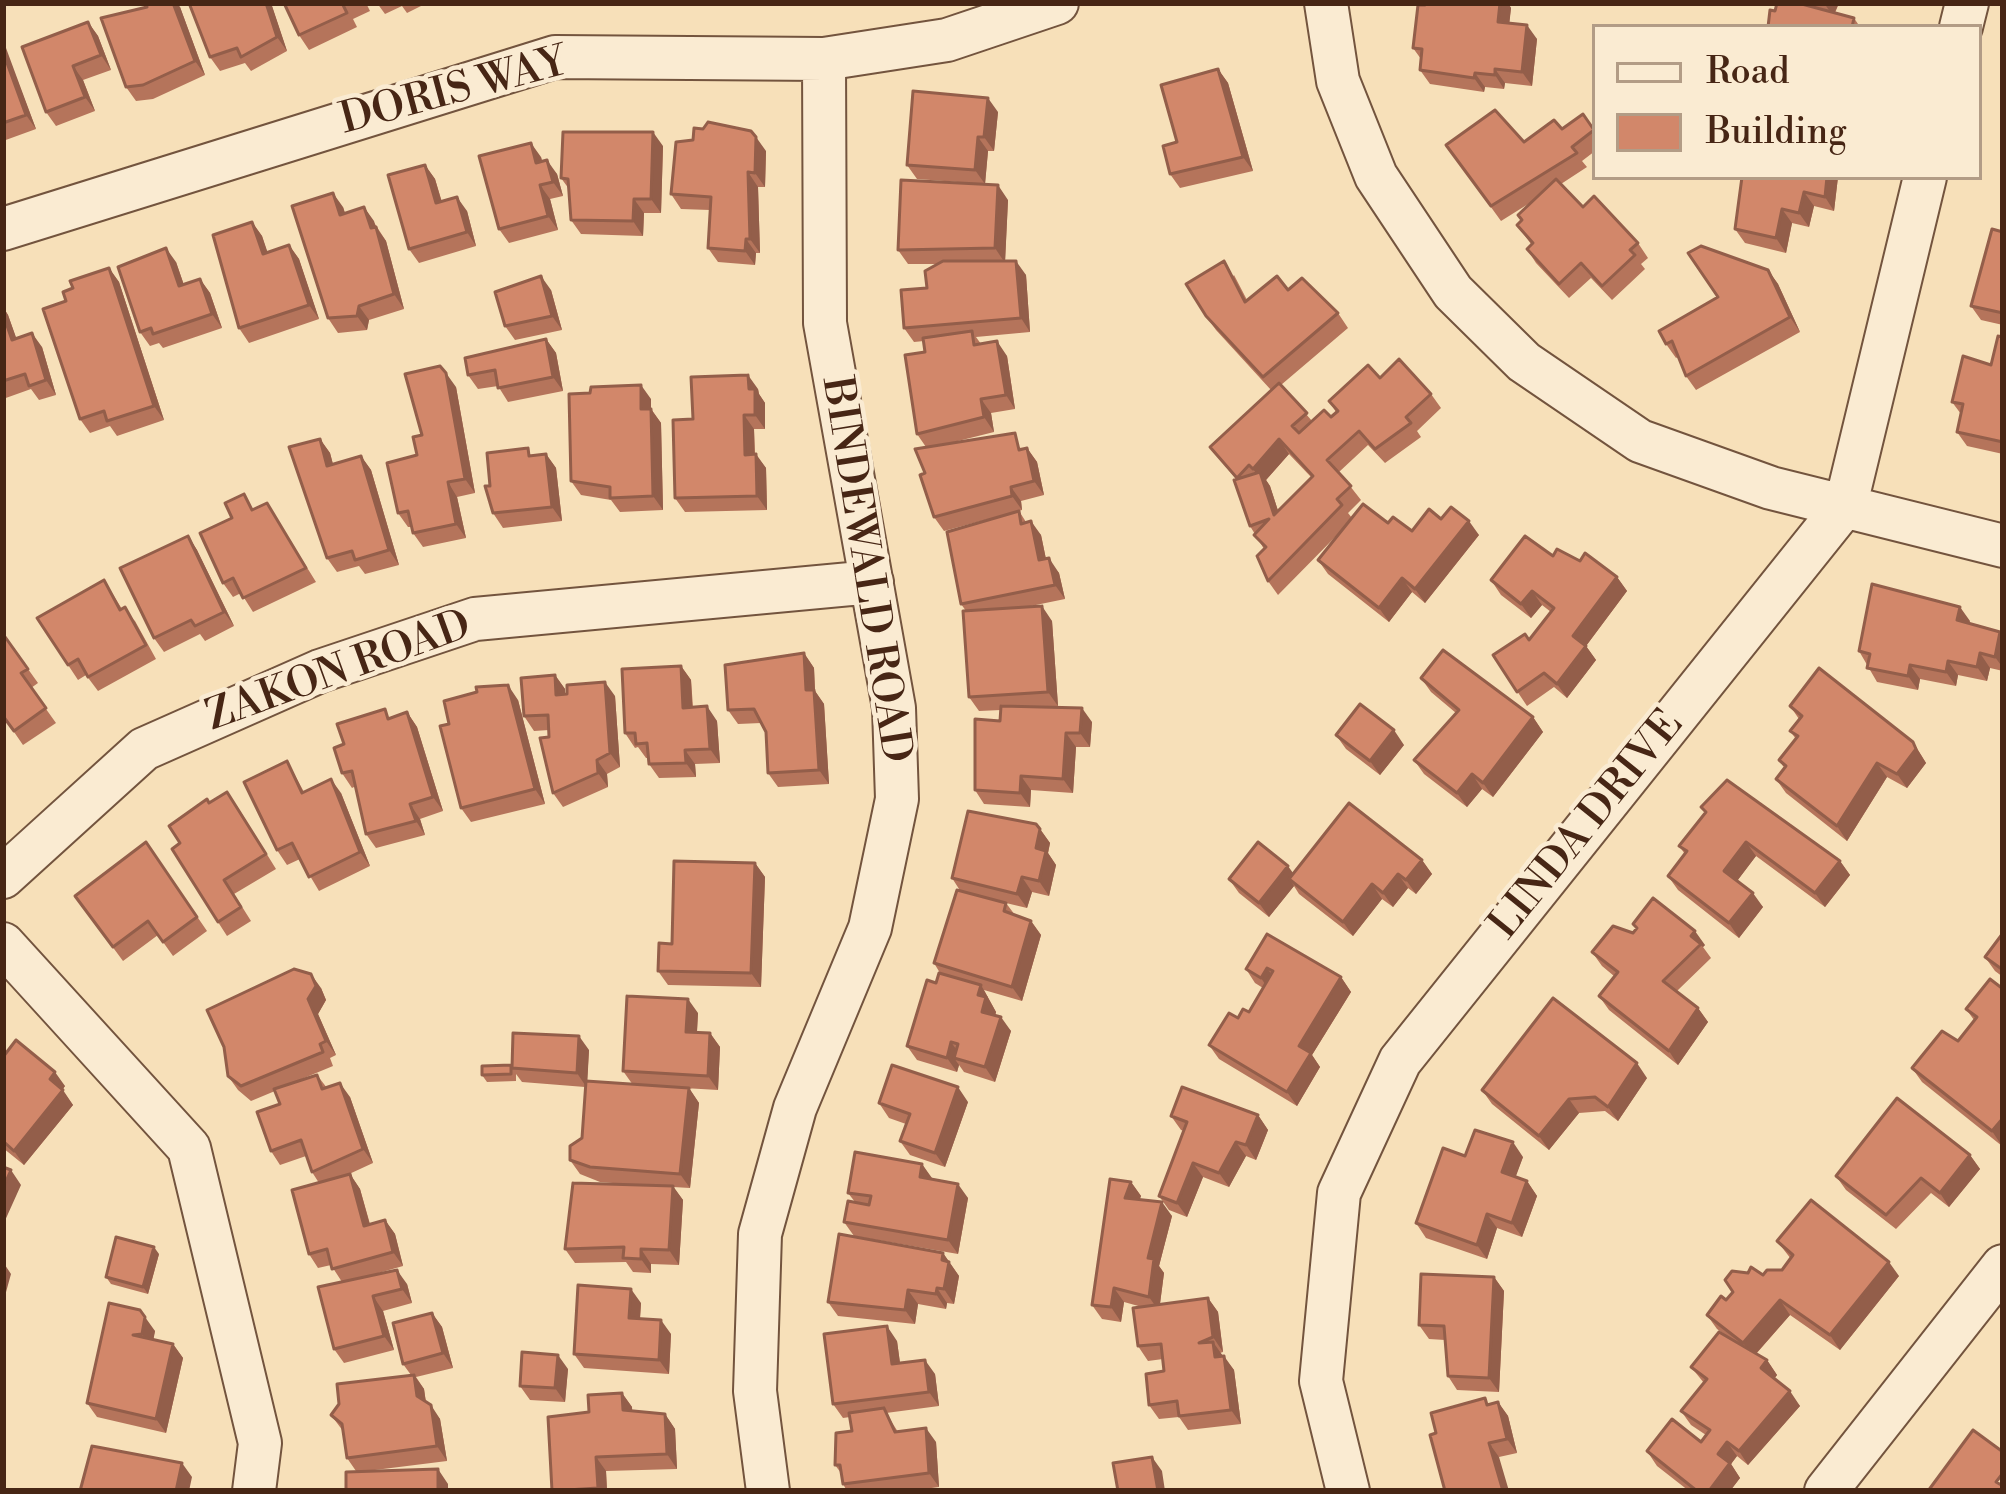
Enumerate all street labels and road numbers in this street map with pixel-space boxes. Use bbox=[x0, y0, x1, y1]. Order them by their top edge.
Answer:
street label: DORIS WAY bbox=[335, 39, 573, 147]
street label: BINDEWALD ROAD bbox=[809, 373, 919, 767]
street label: ZAKON ROAD bbox=[200, 602, 478, 744]
street label: LINDA DRIVE bbox=[1480, 702, 1696, 950]

